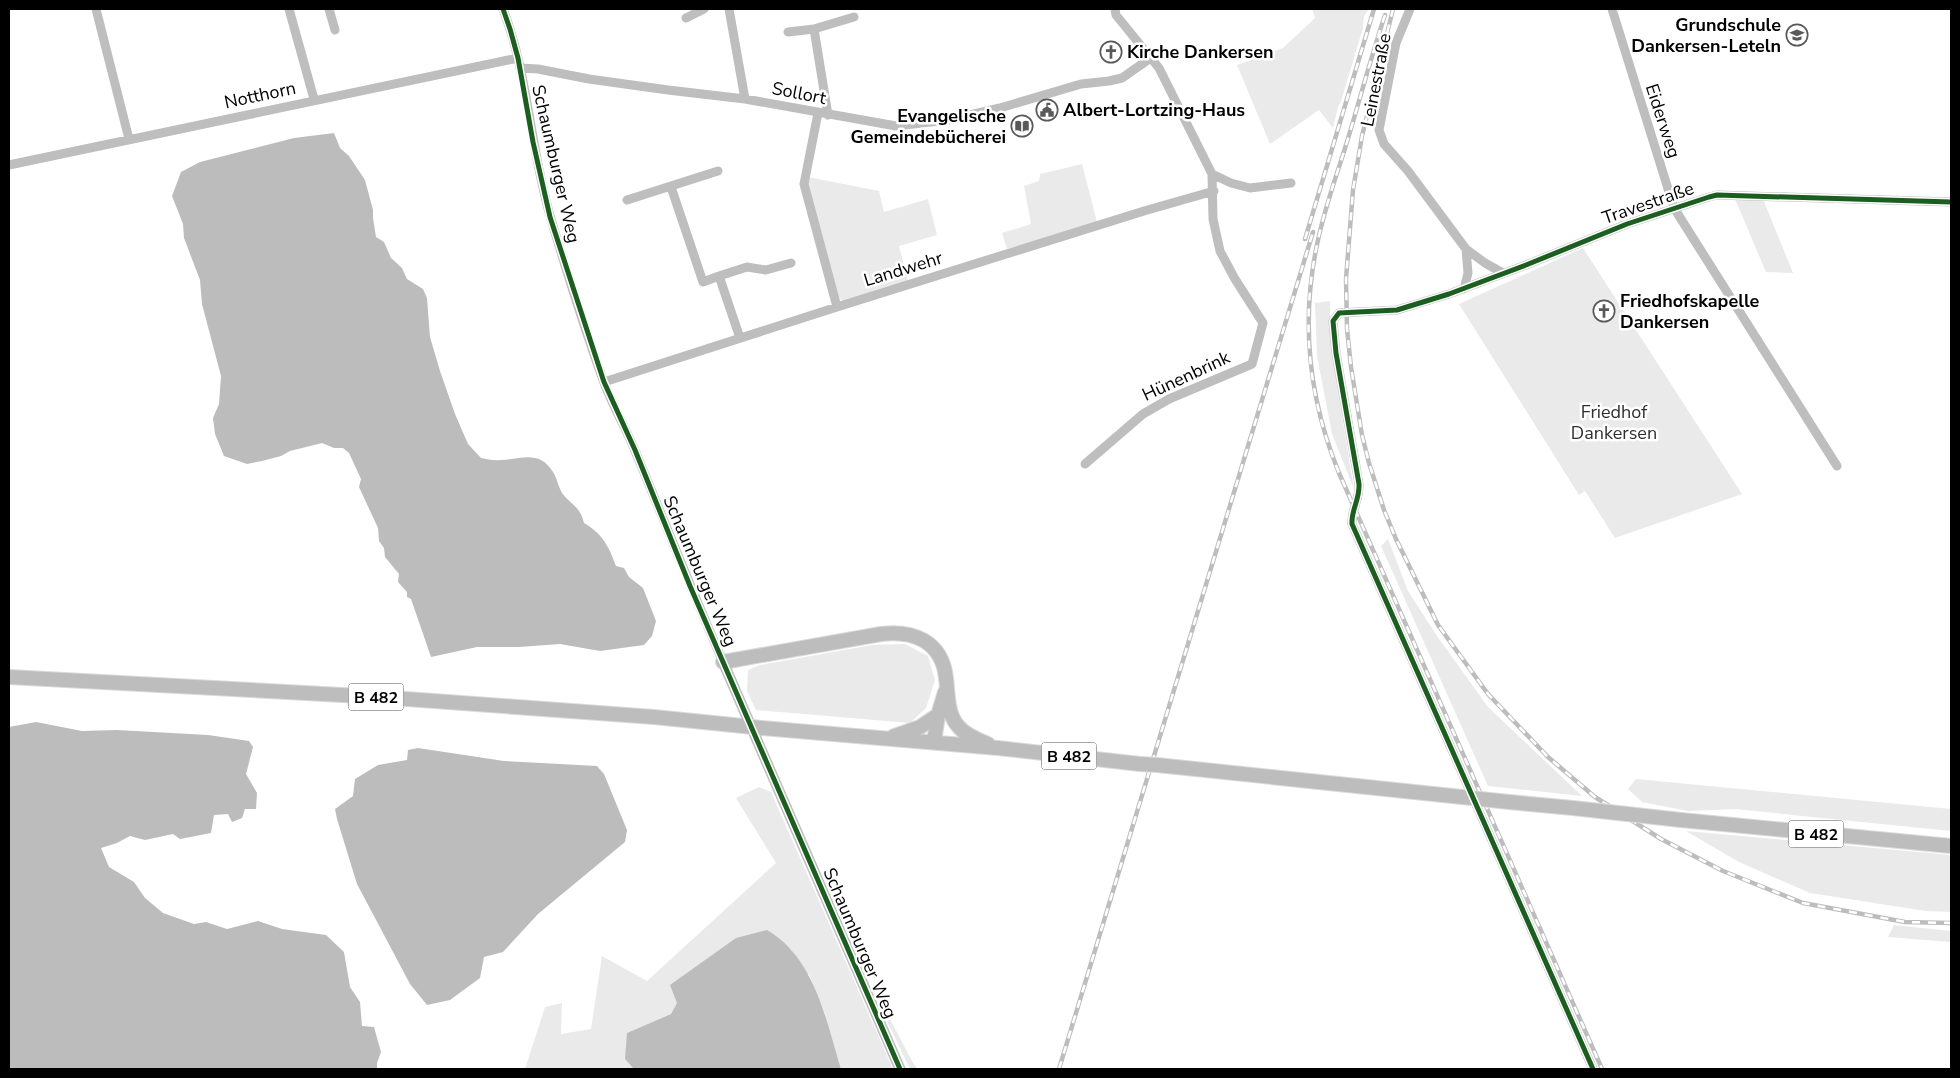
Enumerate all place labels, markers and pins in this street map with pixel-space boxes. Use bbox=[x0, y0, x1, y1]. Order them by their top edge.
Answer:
place label: Grundschule Dankersen-Leteln bbox=[1631, 13, 1781, 58]
school or university icon: Grundschule Dankersen-Leteln bbox=[1785, 23, 1809, 47]
church icon: Kirche Dankersen bbox=[1099, 40, 1123, 64]
place label: Kirche Dankersen bbox=[1127, 40, 1273, 64]
public building icon: Albert-Lortzing-Haus bbox=[1035, 98, 1059, 122]
place label: Albert-Lortzing-Haus bbox=[1063, 98, 1245, 122]
place label: Evangelische Gemeindebücherei bbox=[851, 104, 1006, 149]
library icon: Evangelische Gemeindebücherei bbox=[1010, 114, 1034, 138]
place label: Friedhofskapelle Dankersen bbox=[1620, 289, 1760, 334]
church icon: Friedhofskapelle Dankersen bbox=[1592, 299, 1616, 323]

